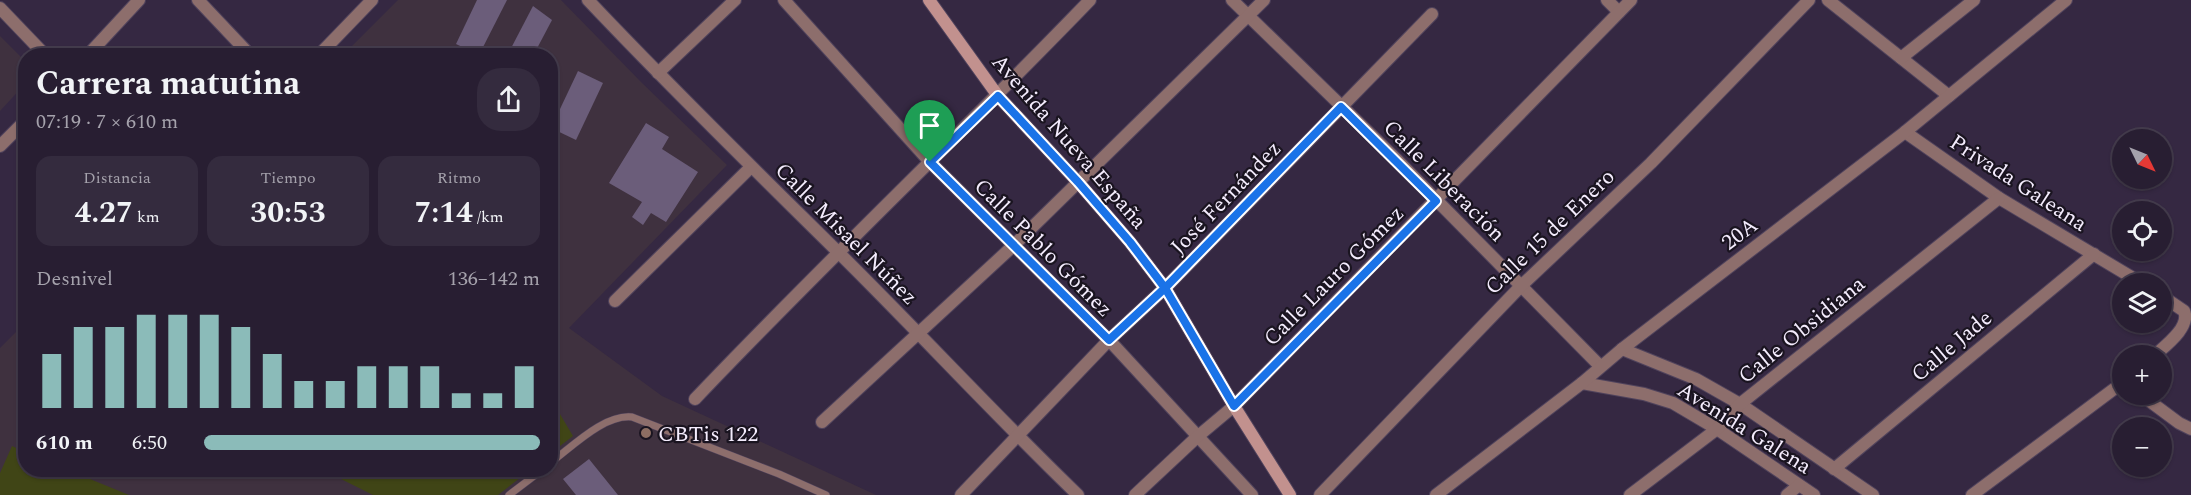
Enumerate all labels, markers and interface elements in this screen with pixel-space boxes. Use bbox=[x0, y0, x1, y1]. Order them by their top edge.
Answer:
street label: Avenida Nueva España bbox=[983, 47, 1155, 237]
text: Carrera matutina bbox=[36, 59, 300, 109]
button: share bbox=[477, 68, 540, 131]
pin bbox=[904, 100, 955, 162]
text: 07:19 · 7 × 610 m bbox=[36, 107, 178, 137]
icon: arrive bbox=[913, 109, 946, 142]
street label: Calle Liberación bbox=[1375, 112, 1513, 250]
street label: Privada Galeana bbox=[1943, 126, 2094, 240]
north arrow bbox=[2112, 129, 2172, 189]
map controls bbox=[2112, 129, 2172, 477]
street label: José Fernández bbox=[1163, 133, 1289, 263]
street label: Calle Misael Núñez bbox=[767, 155, 925, 313]
street label: Calle 15 de Enero bbox=[1477, 161, 1623, 303]
text: Distancia bbox=[83, 166, 151, 190]
text: Tiempo bbox=[260, 166, 316, 190]
text: Ritmo bbox=[437, 166, 481, 190]
street label: Calle Pablo Gómez bbox=[966, 171, 1120, 325]
text: 4.27 bbox=[74, 190, 133, 236]
text: 30:53 bbox=[250, 190, 326, 236]
text: 7:14 bbox=[414, 190, 473, 236]
street label: Calle Lauro Gómez bbox=[1256, 198, 1412, 354]
button: locate bbox=[2112, 201, 2172, 261]
text: km bbox=[133, 205, 160, 229]
text: /km bbox=[473, 205, 504, 229]
street label: 20A bbox=[1715, 209, 1765, 259]
text: Desnivel bbox=[36, 264, 113, 294]
text: 136–142 m bbox=[448, 264, 540, 294]
street label: Calle Obsidiana bbox=[1731, 268, 1873, 392]
button: layers bbox=[2112, 273, 2172, 333]
street label: Calle Jade bbox=[1904, 302, 2000, 390]
button: + bbox=[2112, 345, 2172, 405]
street label: Avenida Galena bbox=[1671, 374, 1818, 483]
button: − bbox=[2112, 417, 2172, 477]
place label: CBTis 122 bbox=[658, 418, 758, 451]
marker: CBTis 122 bbox=[639, 426, 653, 440]
text: 610 m bbox=[36, 428, 93, 458]
text: 6:50 bbox=[132, 428, 167, 458]

